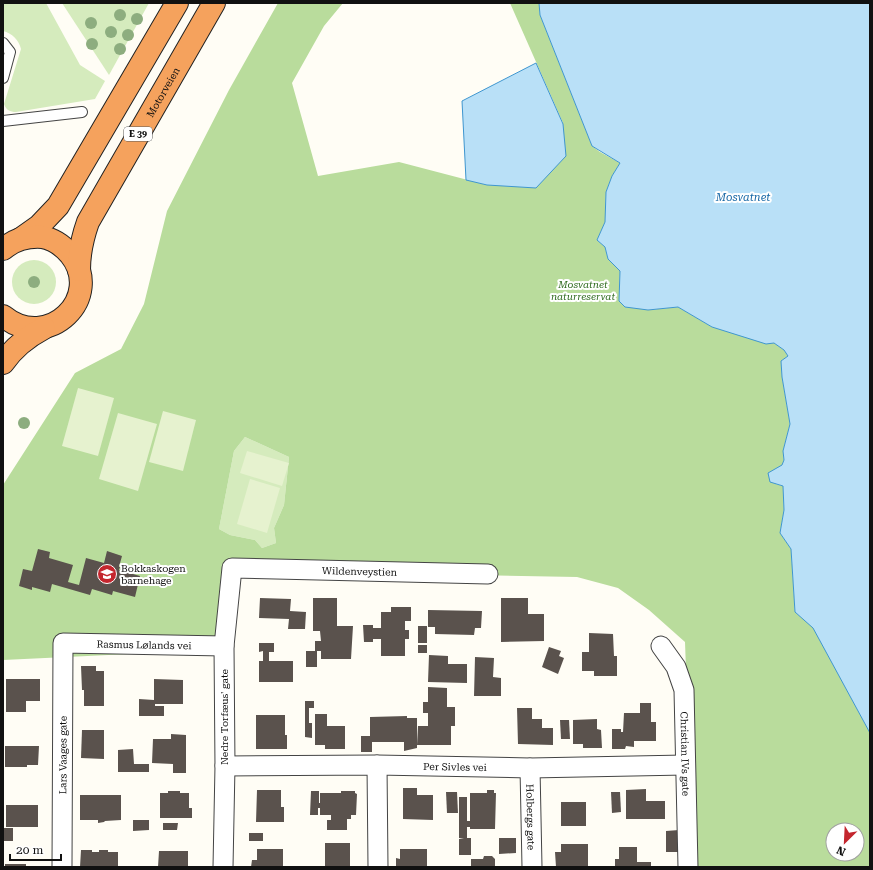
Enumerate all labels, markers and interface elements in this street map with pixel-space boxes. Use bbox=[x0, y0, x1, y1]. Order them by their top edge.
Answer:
street label: Motorveien bbox=[144, 65, 182, 119]
road number: E 39 bbox=[124, 127, 152, 141]
water label: Mosvatnet bbox=[715, 191, 771, 204]
park label: Mosvatnet naturreservat bbox=[551, 279, 615, 302]
school or university icon: Bokkaskogen barnehage bbox=[96, 563, 118, 585]
place label: Bokkaskogen barnehage bbox=[121, 563, 186, 586]
street label: Wildenveystien bbox=[322, 565, 398, 577]
street label: Rasmus Lølands vei bbox=[96, 638, 192, 651]
street label: Nedre Torfæus' gate bbox=[219, 668, 230, 765]
street label: Christian IVs gate bbox=[679, 711, 692, 797]
street label: Lars Vaages gate bbox=[57, 715, 68, 794]
street label: Per Sivles vei bbox=[423, 760, 487, 773]
street label: Holbergs gate bbox=[525, 784, 537, 851]
north arrow bbox=[825, 822, 865, 862]
scale bar bbox=[10, 836, 61, 862]
text: 20 m bbox=[16, 843, 43, 857]
text: N bbox=[834, 843, 848, 858]

